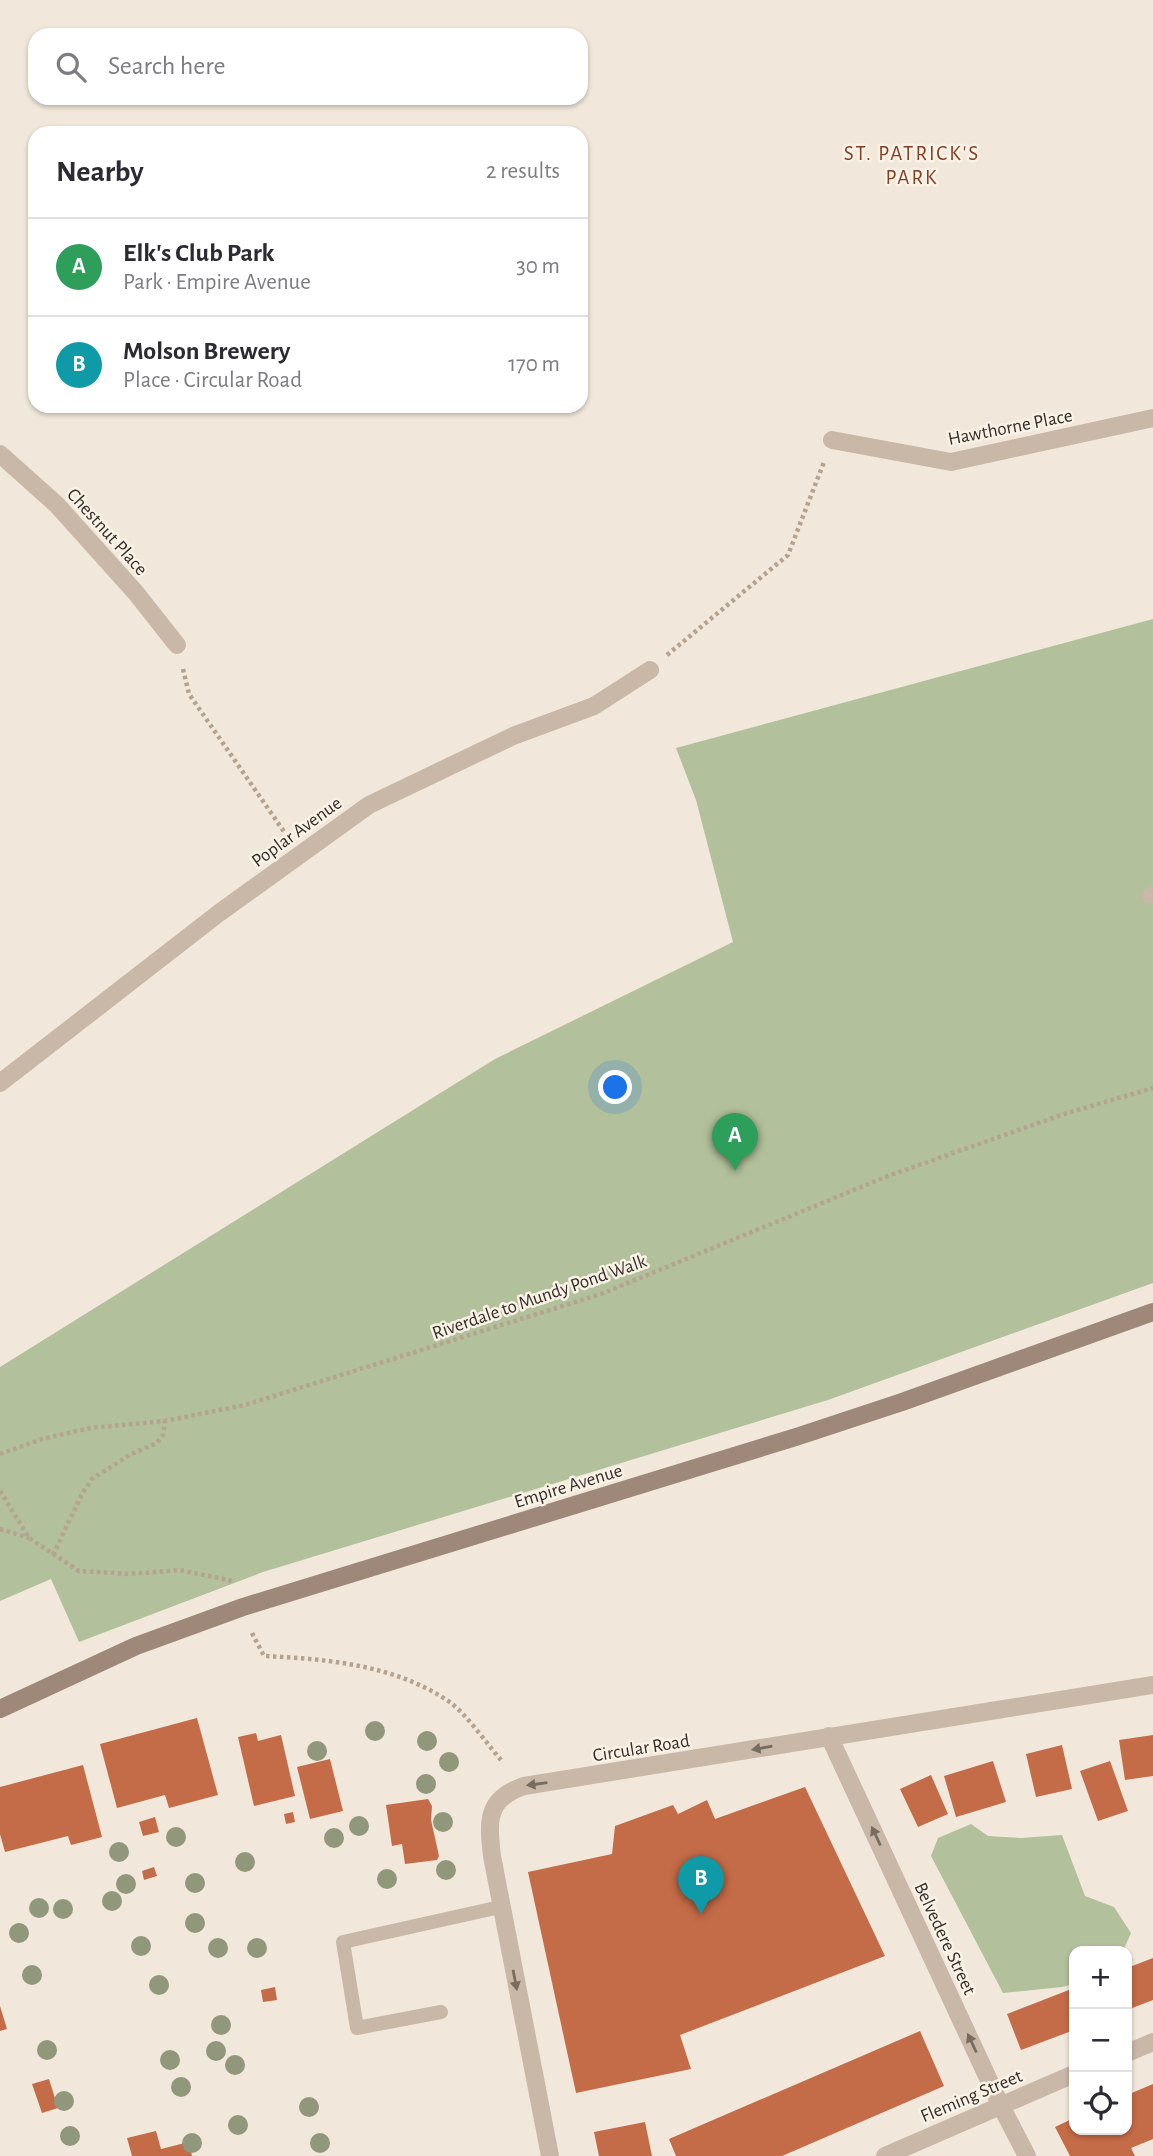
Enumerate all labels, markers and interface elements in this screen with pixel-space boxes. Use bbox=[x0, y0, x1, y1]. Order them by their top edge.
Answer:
search box bbox=[28, 28, 588, 105]
icon: search bbox=[52, 48, 90, 86]
text: Search here bbox=[108, 53, 226, 79]
district label: ST. PATRICK'S PARK bbox=[844, 143, 980, 188]
text: Nearby bbox=[56, 157, 144, 187]
text: 2 results bbox=[486, 160, 560, 183]
text: Elk's Club Park bbox=[123, 240, 274, 266]
text: A bbox=[72, 255, 86, 278]
text: 30 m bbox=[516, 255, 560, 278]
text: Park · Empire Avenue bbox=[123, 271, 311, 294]
text: Molson Brewery bbox=[123, 338, 291, 364]
text: B bbox=[72, 353, 86, 376]
text: 170 m bbox=[508, 353, 560, 376]
text: Place · Circular Road bbox=[123, 369, 302, 392]
street label: Hawthorne Place bbox=[946, 406, 1074, 449]
street label: Chestnut Place bbox=[63, 485, 151, 579]
street label: Poplar Avenue bbox=[248, 793, 345, 871]
your location bbox=[598, 1070, 632, 1104]
pin: A bbox=[712, 1113, 758, 1171]
street label: Riverdale to Mundy Pond Walk bbox=[430, 1252, 649, 1343]
street label: Empire Avenue bbox=[512, 1461, 625, 1512]
street label: Circular Road bbox=[591, 1731, 691, 1766]
one-way arrow bbox=[751, 1743, 773, 1754]
one-way arrow bbox=[526, 1779, 548, 1790]
one-way arrow bbox=[871, 1826, 882, 1846]
pin: B bbox=[678, 1856, 724, 1914]
street label: Belvedere Street bbox=[910, 1880, 979, 1998]
map controls bbox=[1069, 1946, 1132, 2135]
button: + bbox=[1069, 1946, 1132, 2009]
one-way arrow bbox=[509, 1969, 520, 1991]
button: − bbox=[1069, 2009, 1132, 2072]
one-way arrow bbox=[966, 2032, 977, 2053]
street label: Fleming Street bbox=[918, 2066, 1025, 2126]
button: locate bbox=[1069, 2072, 1132, 2135]

